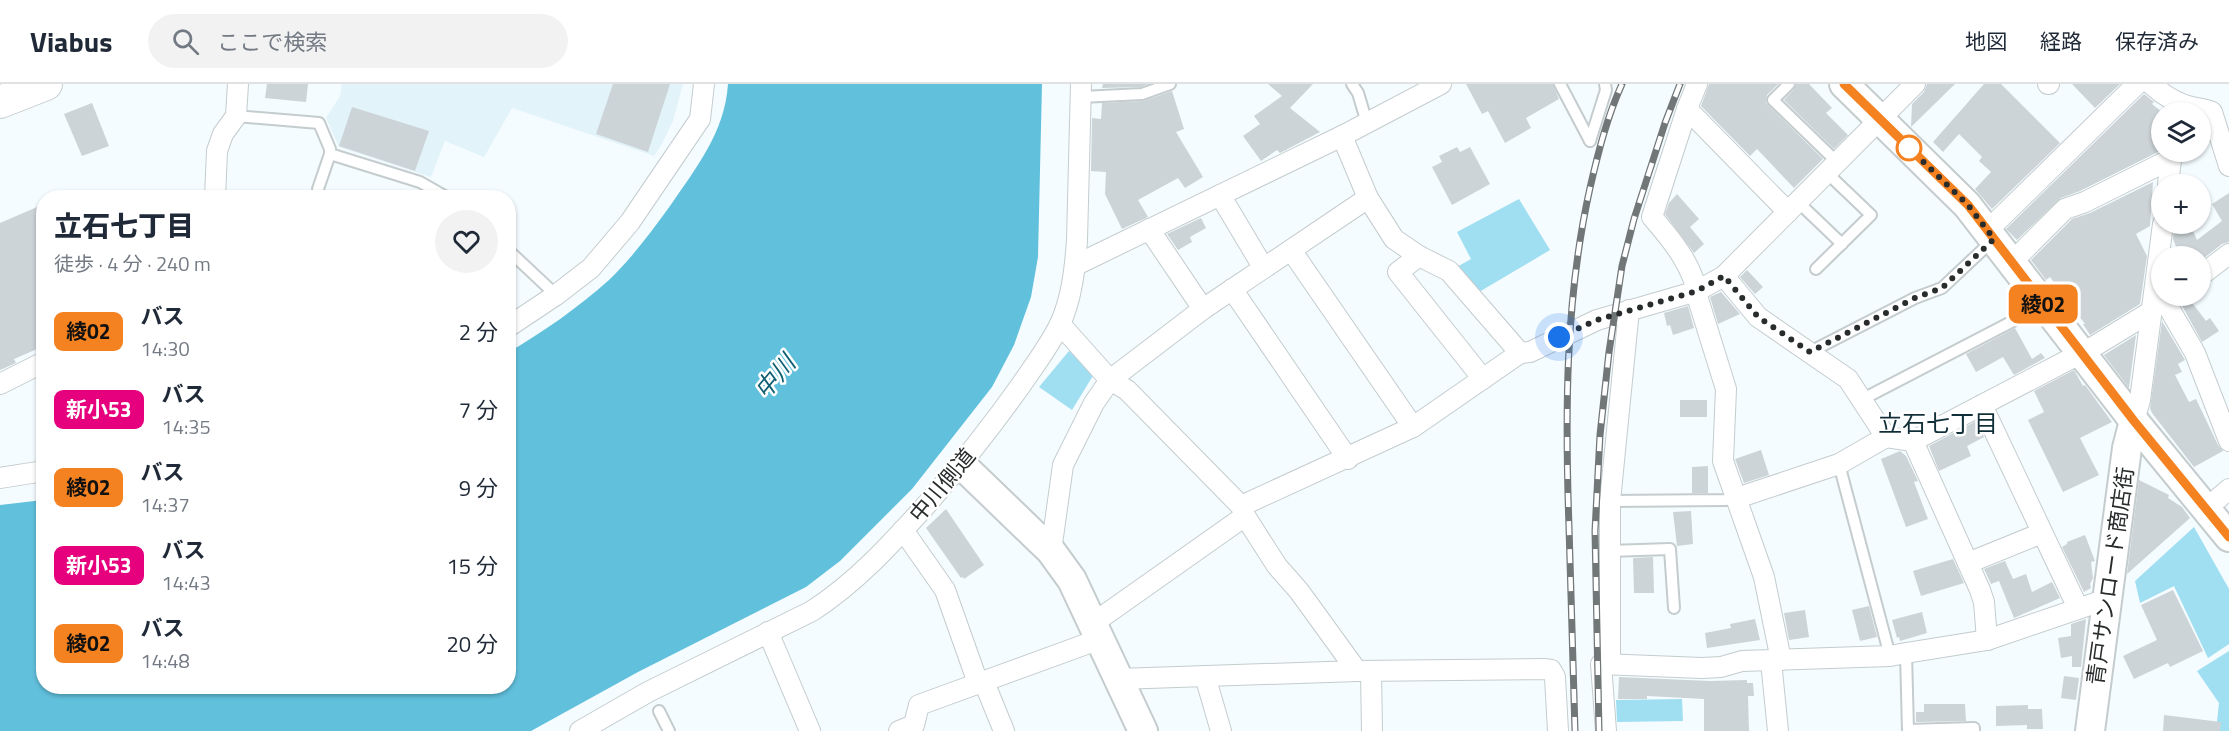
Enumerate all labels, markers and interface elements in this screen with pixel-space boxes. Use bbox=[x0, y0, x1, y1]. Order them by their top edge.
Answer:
search box bbox=[148, 14, 568, 68]
text: Viabus bbox=[30, 20, 112, 63]
icon: search bbox=[169, 25, 202, 58]
text: ここで検索 bbox=[217, 25, 327, 59]
text: 地図 bbox=[1965, 25, 2007, 57]
text: 経路 bbox=[2040, 25, 2082, 57]
text: 保存済み bbox=[2115, 25, 2199, 57]
map controls bbox=[2151, 102, 2211, 306]
button: layers bbox=[2151, 102, 2211, 162]
unlabelled marker bbox=[1896, 135, 1922, 161]
button: + bbox=[2151, 174, 2211, 234]
text: 立石七丁目 bbox=[54, 204, 194, 247]
button: heart bbox=[435, 210, 498, 273]
button: − bbox=[2151, 246, 2211, 306]
text: 徒歩 · 4 分 · 240 m bbox=[54, 248, 211, 279]
line badge: 綾02 bbox=[2008, 284, 2078, 324]
text: 綾02 bbox=[2021, 288, 2065, 320]
text: バス bbox=[141, 299, 185, 333]
text: 綾02 bbox=[66, 315, 111, 347]
text: 2 分 bbox=[459, 315, 498, 349]
your location bbox=[1544, 322, 1574, 352]
text: 14:30 bbox=[141, 333, 190, 364]
water label: 中川 bbox=[745, 344, 805, 406]
text: バス bbox=[162, 377, 206, 411]
text: 新小53 bbox=[66, 393, 132, 425]
text: 7 分 bbox=[459, 393, 498, 427]
district label: 立石七丁目 bbox=[1878, 405, 1998, 441]
text: 14:35 bbox=[162, 411, 211, 442]
street label: 中川側道 bbox=[901, 440, 983, 530]
text: バス bbox=[141, 455, 185, 489]
street label: 青戸サンロード商店街 bbox=[2078, 465, 2142, 687]
text: 綾02 bbox=[66, 471, 111, 503]
text: 9 分 bbox=[459, 471, 498, 505]
text: 14:37 bbox=[141, 489, 190, 520]
text: バス bbox=[162, 533, 206, 567]
text: 新小53 bbox=[66, 549, 132, 581]
text: 15 分 bbox=[447, 549, 498, 583]
text: 14:43 bbox=[162, 567, 211, 598]
text: バス bbox=[141, 611, 185, 645]
text: 綾02 bbox=[66, 627, 111, 659]
text: 20 分 bbox=[447, 627, 498, 661]
text: 14:48 bbox=[141, 645, 190, 676]

